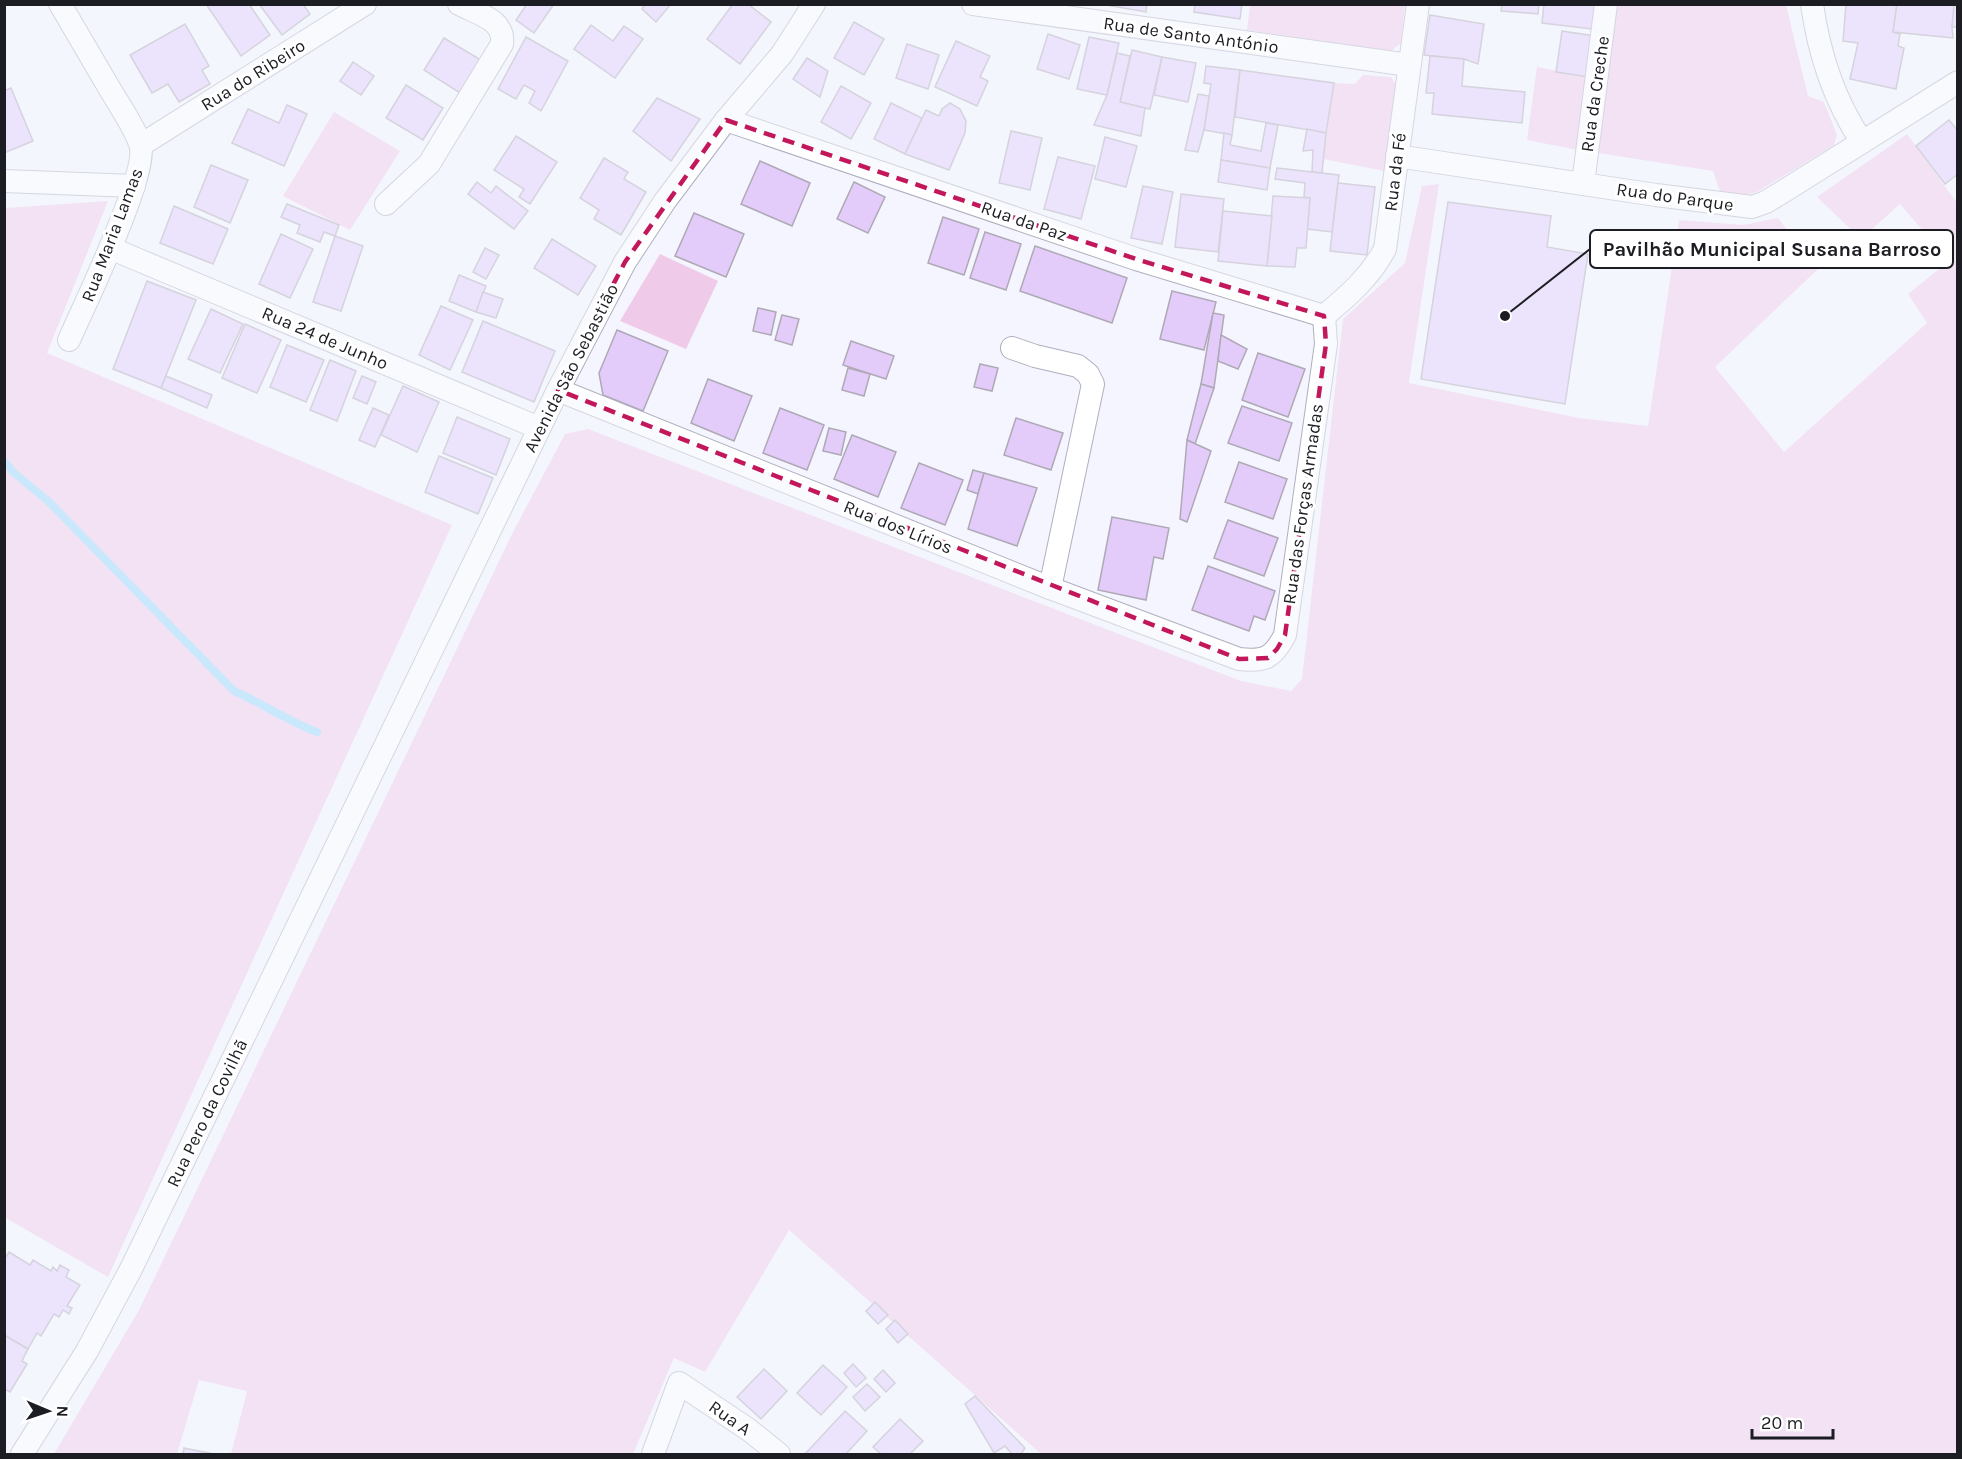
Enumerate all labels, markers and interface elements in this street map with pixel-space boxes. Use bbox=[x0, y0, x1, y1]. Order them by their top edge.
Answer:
street label: Rua de Santo António bbox=[1102, 12, 1280, 58]
street label: Rua do Ribeiro bbox=[197, 34, 309, 116]
street label: Rua da Creche bbox=[1576, 34, 1614, 154]
street label: Rua da Fé bbox=[1379, 131, 1411, 213]
street label: Rua Maria Lamas bbox=[76, 165, 148, 305]
street label: Rua do Parque bbox=[1615, 178, 1735, 216]
street label: Rua da Paz bbox=[978, 196, 1070, 246]
callout: Pavilhão Municipal Susana Barroso bbox=[1590, 230, 1953, 268]
text: Pavilhão Municipal Susana Barroso bbox=[1603, 238, 1941, 261]
street label: Avenida São Sebastião bbox=[519, 280, 623, 456]
street label: Rua 24 de Junho bbox=[259, 302, 391, 374]
street label: Rua das Forças Armadas bbox=[1278, 402, 1328, 606]
street label: Rua dos Lírios bbox=[840, 495, 956, 559]
street label: Rua Pero da Covilhã bbox=[162, 1035, 252, 1191]
north arrow bbox=[18, 1381, 78, 1441]
street label: Rua A bbox=[705, 1396, 755, 1440]
scale bar bbox=[1752, 1402, 1833, 1440]
text: N bbox=[53, 1405, 72, 1418]
text: 20 m bbox=[1761, 1412, 1803, 1434]

